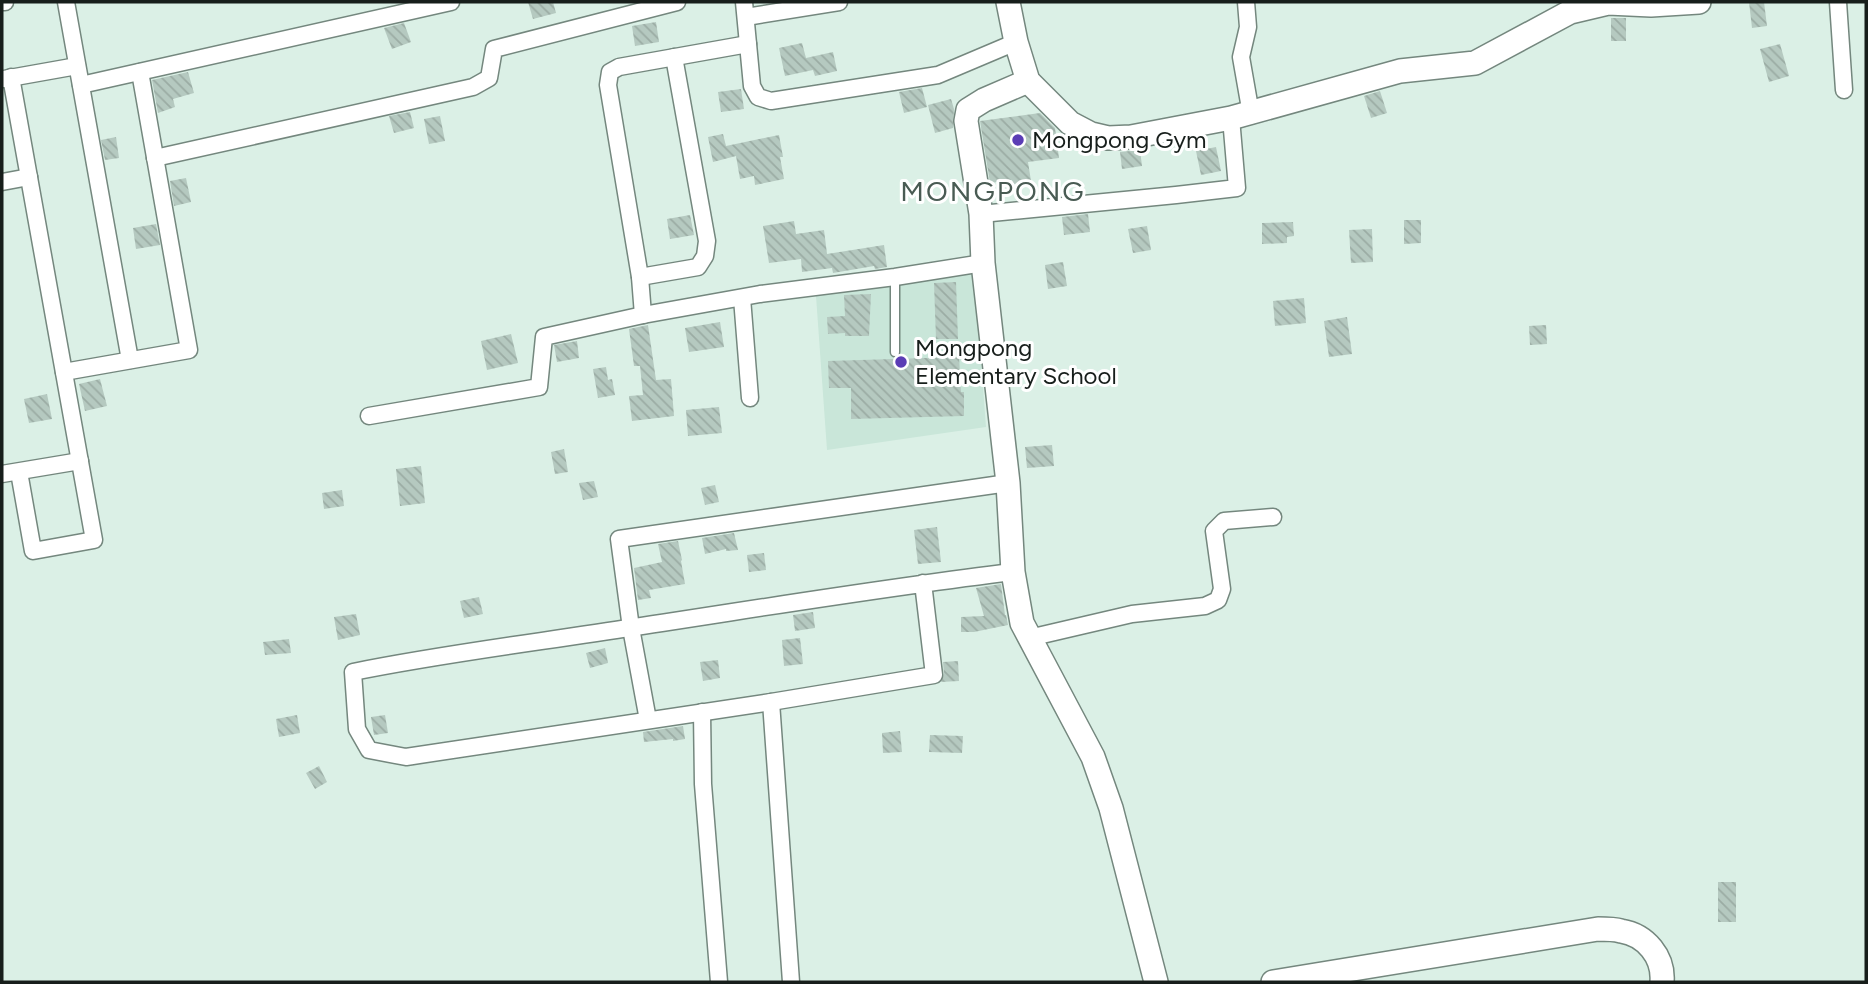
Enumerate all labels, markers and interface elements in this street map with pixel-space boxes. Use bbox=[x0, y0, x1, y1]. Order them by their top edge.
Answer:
place label: Mongpong Gym bbox=[1032, 125, 1207, 154]
marker: Mongpong Gym bbox=[1010, 132, 1026, 148]
district label: MONGPONG bbox=[900, 174, 1086, 208]
place label: Mongpong Elementary School bbox=[915, 333, 1117, 390]
marker: Mongpong Elementary School bbox=[893, 354, 909, 370]

